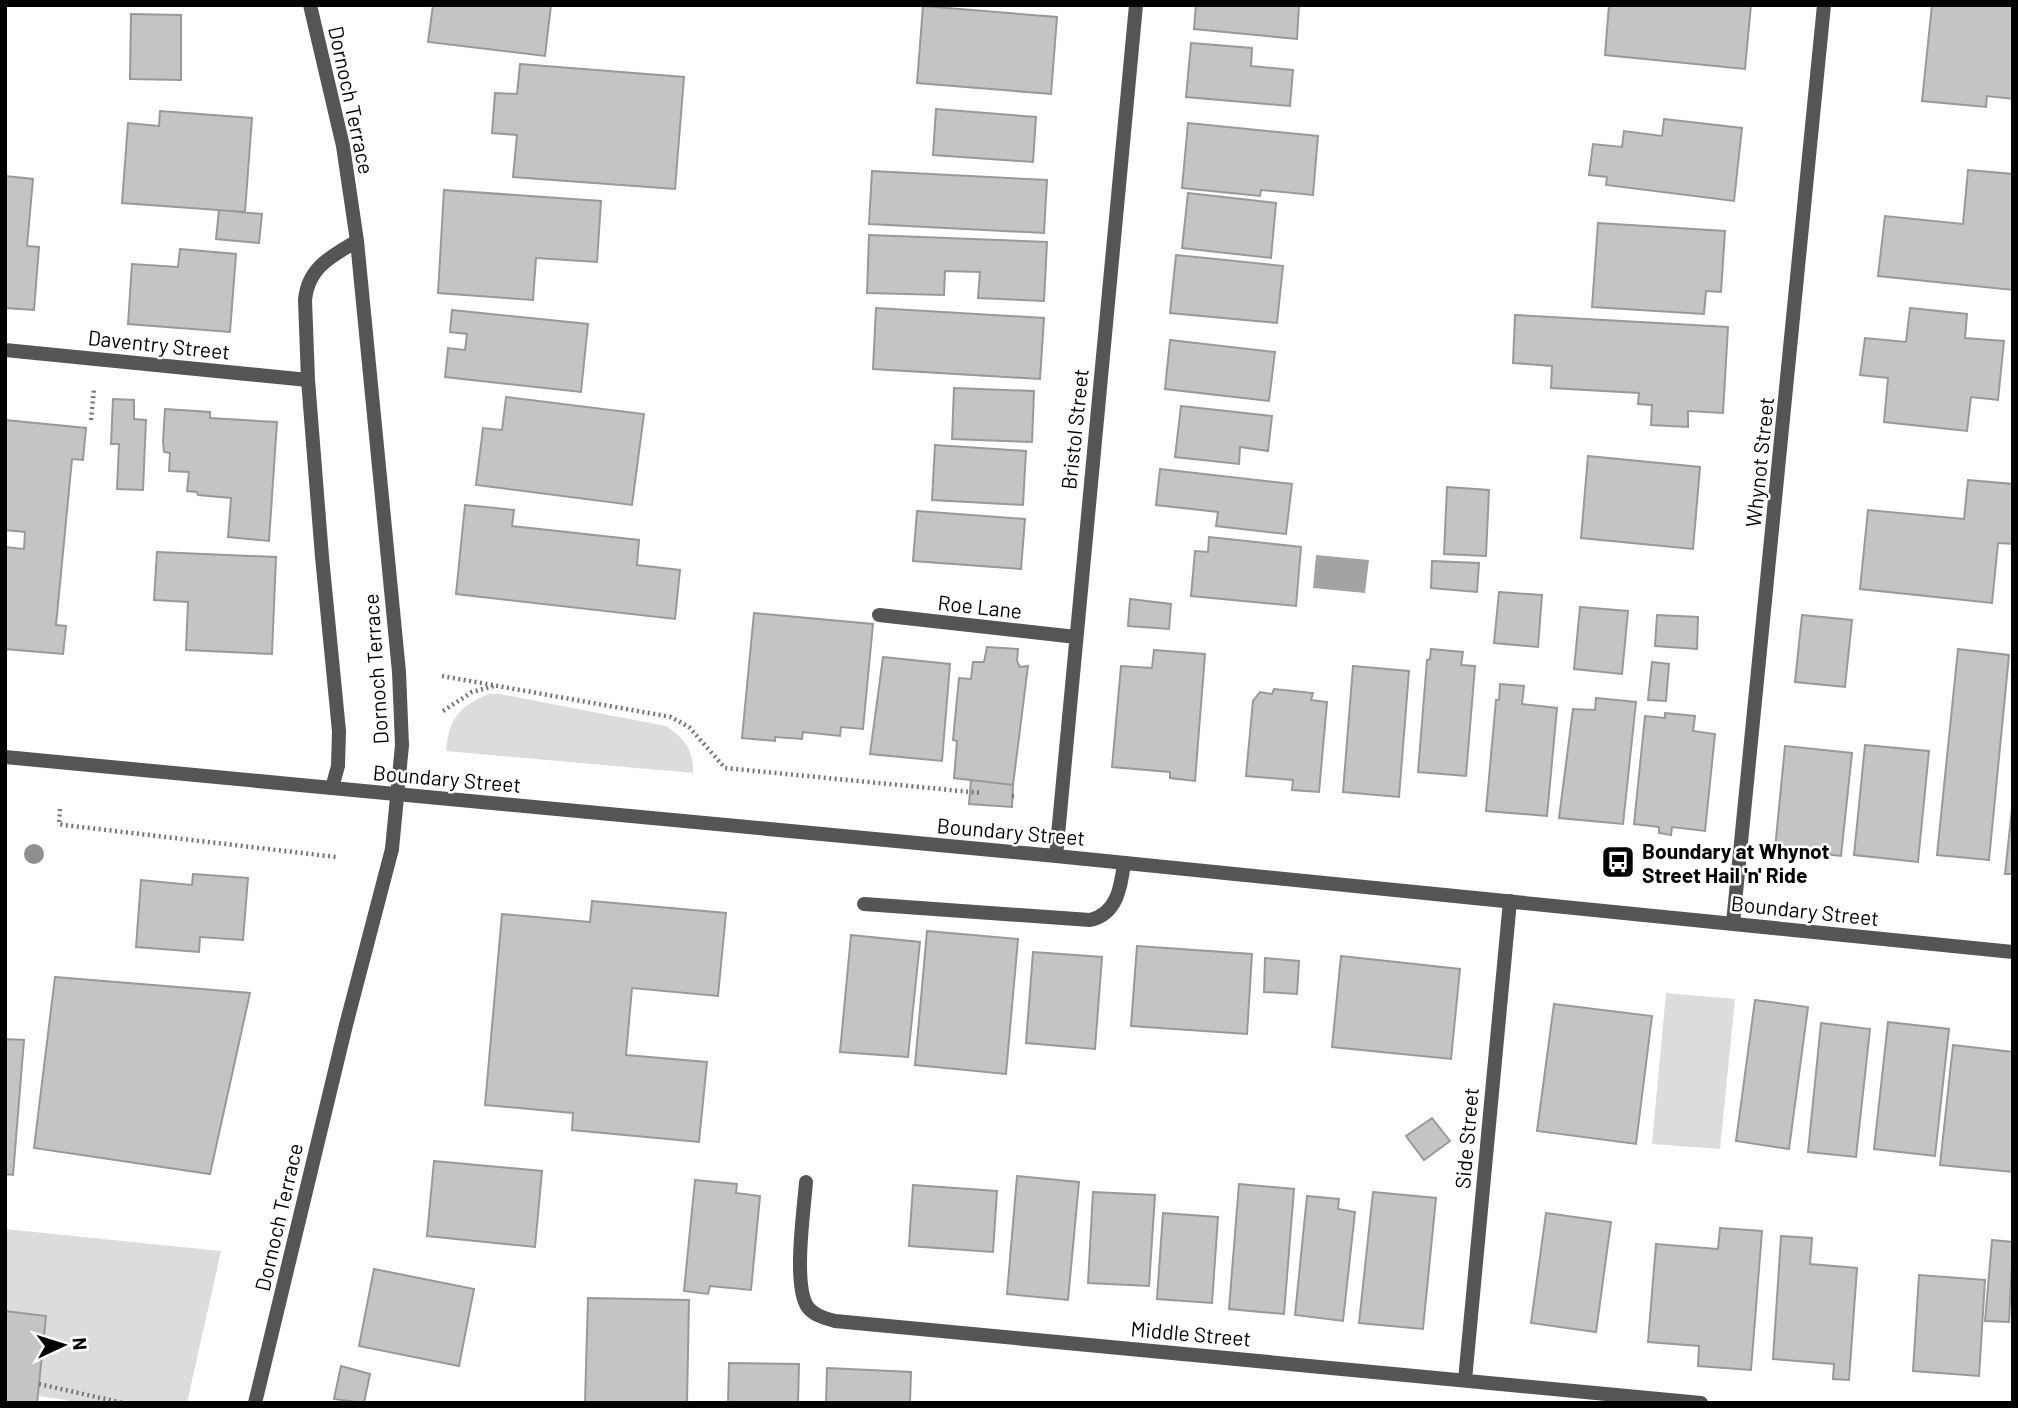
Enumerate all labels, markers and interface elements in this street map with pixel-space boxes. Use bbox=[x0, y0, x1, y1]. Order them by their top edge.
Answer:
street label: Dornoch Terrace bbox=[324, 24, 380, 176]
street label: Daventry Street bbox=[87, 324, 231, 364]
street label: Bristol Street bbox=[1055, 367, 1093, 491]
street label: Whynot Street bbox=[1740, 396, 1778, 528]
street label: Roe Lane bbox=[937, 589, 1023, 623]
street label: Dornoch Terrace bbox=[357, 593, 393, 745]
street label: Boundary Street bbox=[372, 759, 522, 797]
street label: Boundary Street bbox=[936, 812, 1086, 850]
place label: Boundary at Whynot Street Hail 'n' Ride bbox=[1642, 838, 1830, 887]
bus stop icon: Boundary at Whynot Street Hail 'n' Ride bbox=[1599, 843, 1637, 881]
street label: Boundary Street bbox=[1730, 890, 1880, 930]
street label: Side Street bbox=[1449, 1086, 1483, 1190]
street label: Dornoch Terrace bbox=[249, 1141, 307, 1293]
north arrow bbox=[28, 1310, 98, 1380]
street label: Middle Street bbox=[1130, 1315, 1252, 1351]
text: N bbox=[69, 1337, 92, 1351]

